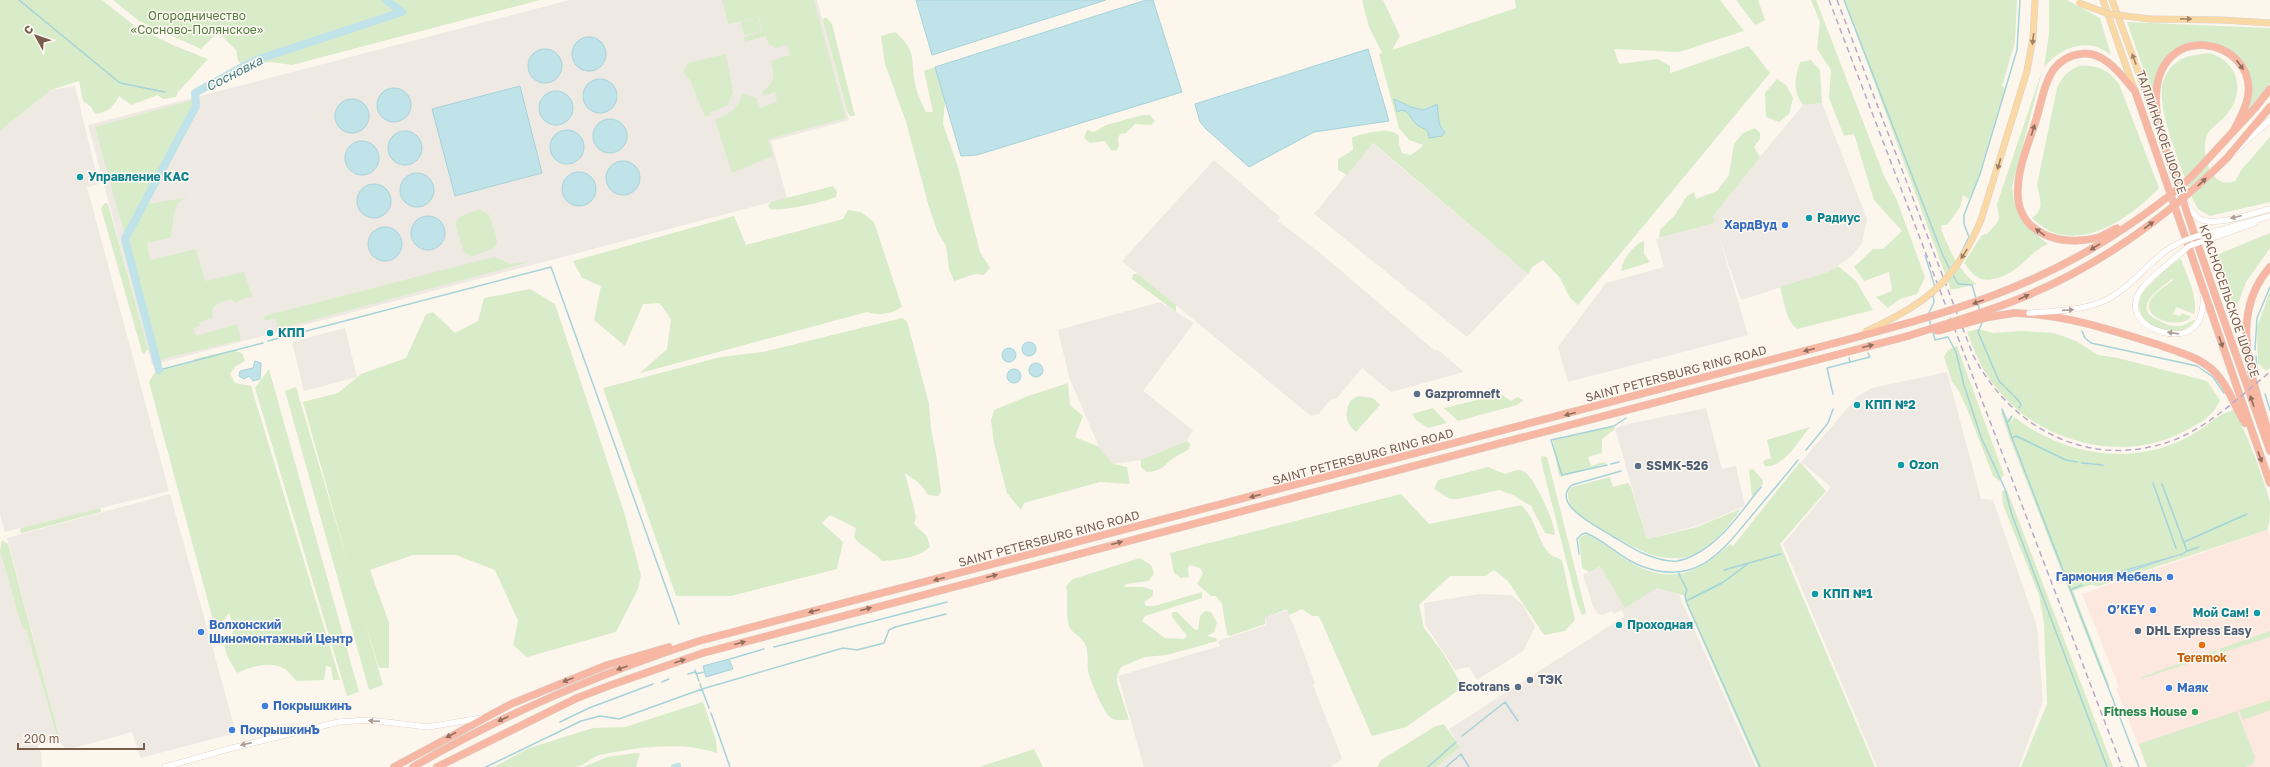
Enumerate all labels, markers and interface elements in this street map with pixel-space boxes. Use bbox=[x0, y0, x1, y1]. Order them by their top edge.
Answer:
park label: Огородничество «Сосново-Полянское» bbox=[131, 8, 264, 37]
north arrow bbox=[16, 16, 56, 56]
one-way arrow bbox=[2180, 16, 2193, 22]
text: С bbox=[20, 22, 36, 36]
one-way arrow bbox=[2030, 33, 2036, 45]
water label: Сосновка bbox=[203, 52, 266, 94]
one-way arrow bbox=[2130, 52, 2136, 64]
one-way arrow bbox=[2235, 60, 2243, 70]
street label: ТАЛЛИНСКОЕ ШОССЕ bbox=[2133, 68, 2190, 196]
one-way arrow bbox=[2030, 124, 2036, 136]
one-way arrow bbox=[1996, 159, 2002, 171]
place label: Управление КАС bbox=[88, 169, 190, 184]
marker: Управление КАС bbox=[75, 172, 85, 182]
one-way arrow bbox=[2197, 178, 2207, 187]
place label: Радиус bbox=[1817, 210, 1861, 225]
marker: Радиус bbox=[1804, 213, 1814, 223]
one-way arrow bbox=[2230, 214, 2242, 220]
place label: ХардВуд bbox=[1724, 217, 1777, 232]
marker: ХардВуд bbox=[1780, 220, 1790, 230]
one-way arrow bbox=[2143, 221, 2154, 229]
street label: КРАСНОСЕЛЬСКОЕ ШОССЕ bbox=[2196, 222, 2263, 379]
one-way arrow bbox=[2035, 228, 2046, 236]
one-way arrow bbox=[2090, 243, 2100, 251]
one-way arrow bbox=[1960, 248, 1967, 260]
one-way arrow bbox=[2018, 294, 2030, 300]
one-way arrow bbox=[1972, 300, 1984, 306]
one-way arrow bbox=[2062, 306, 2074, 313]
place label: КПП bbox=[278, 325, 305, 340]
marker: КПП bbox=[265, 328, 275, 338]
one-way arrow bbox=[2167, 329, 2179, 336]
one-way arrow bbox=[2218, 337, 2224, 349]
street label: SAINT PETERSBURG RING ROAD bbox=[1584, 342, 1768, 405]
one-way arrow bbox=[1862, 343, 1874, 349]
one-way arrow bbox=[1803, 347, 1815, 353]
place label: Gazpromneft bbox=[1425, 386, 1500, 401]
marker: Gazpromneft bbox=[1412, 389, 1422, 399]
one-way arrow bbox=[2249, 395, 2255, 407]
place label: КПП №2 bbox=[1865, 397, 1915, 412]
marker: КПП №2 bbox=[1852, 400, 1862, 410]
one-way arrow bbox=[1564, 411, 1576, 417]
street label: SAINT PETERSBURG RING ROAD bbox=[1271, 425, 1455, 488]
one-way arrow bbox=[2258, 452, 2264, 464]
place label: Ozon bbox=[1909, 457, 1939, 472]
place label: SSMK-526 bbox=[1646, 458, 1709, 473]
marker: Ozon bbox=[1896, 460, 1906, 470]
marker: SSMK-526 bbox=[1633, 461, 1643, 471]
one-way arrow bbox=[1249, 494, 1261, 500]
street label: SAINT PETERSBURG RING ROAD bbox=[957, 507, 1141, 570]
one-way arrow bbox=[1111, 540, 1123, 546]
place label: Гармония Мебель bbox=[2056, 569, 2162, 584]
marker: Гармония Мебель bbox=[2165, 572, 2175, 582]
one-way arrow bbox=[986, 573, 998, 579]
one-way arrow bbox=[933, 576, 945, 582]
place label: КПП №1 bbox=[1823, 586, 1872, 601]
marker: КПП №1 bbox=[1810, 589, 1820, 599]
place label: O’KEY bbox=[2107, 602, 2146, 617]
marker: O’KEY bbox=[2148, 605, 2158, 615]
place label: Мой Сам! bbox=[2193, 605, 2249, 620]
one-way arrow bbox=[860, 606, 872, 612]
marker: Мой Сам! bbox=[2252, 608, 2262, 618]
one-way arrow bbox=[807, 609, 820, 615]
place label: Волхонский Шиномонтажный Центр bbox=[209, 617, 353, 646]
place label: Проходная bbox=[1627, 617, 1693, 632]
marker: Проходная bbox=[1614, 620, 1624, 630]
place label: DHL Express Easy bbox=[2146, 623, 2252, 638]
marker: DHL Express Easy bbox=[2133, 626, 2143, 636]
marker: Волхонский Шиномонтажный Центр bbox=[196, 627, 206, 637]
one-way arrow bbox=[734, 639, 746, 645]
marker: Teremok bbox=[2197, 640, 2207, 650]
place label: Teremok bbox=[2177, 650, 2227, 665]
one-way arrow bbox=[674, 658, 686, 664]
one-way arrow bbox=[616, 665, 628, 671]
place label: ТЭК bbox=[1538, 672, 1563, 687]
marker: ТЭК bbox=[1525, 675, 1535, 685]
one-way arrow bbox=[561, 678, 573, 684]
place label: Ecotrans bbox=[1458, 679, 1510, 694]
place label: Маяк bbox=[2177, 680, 2209, 695]
marker: Ecotrans bbox=[1513, 682, 1523, 692]
marker: Маяк bbox=[2164, 683, 2174, 693]
place label: Покрышкинъ bbox=[273, 698, 352, 713]
marker: Покрышкинъ bbox=[260, 701, 270, 711]
place label: Fitness House bbox=[2104, 704, 2187, 719]
marker: Fitness House bbox=[2190, 707, 2200, 717]
one-way arrow bbox=[497, 716, 509, 722]
one-way arrow bbox=[368, 717, 380, 724]
place label: ПокрышкинЪ bbox=[240, 722, 320, 737]
scale bar bbox=[18, 725, 144, 751]
marker: ПокрышкинЪ bbox=[227, 725, 237, 735]
text: 200 m bbox=[24, 731, 59, 746]
one-way arrow bbox=[445, 732, 456, 738]
one-way arrow bbox=[240, 742, 253, 748]

